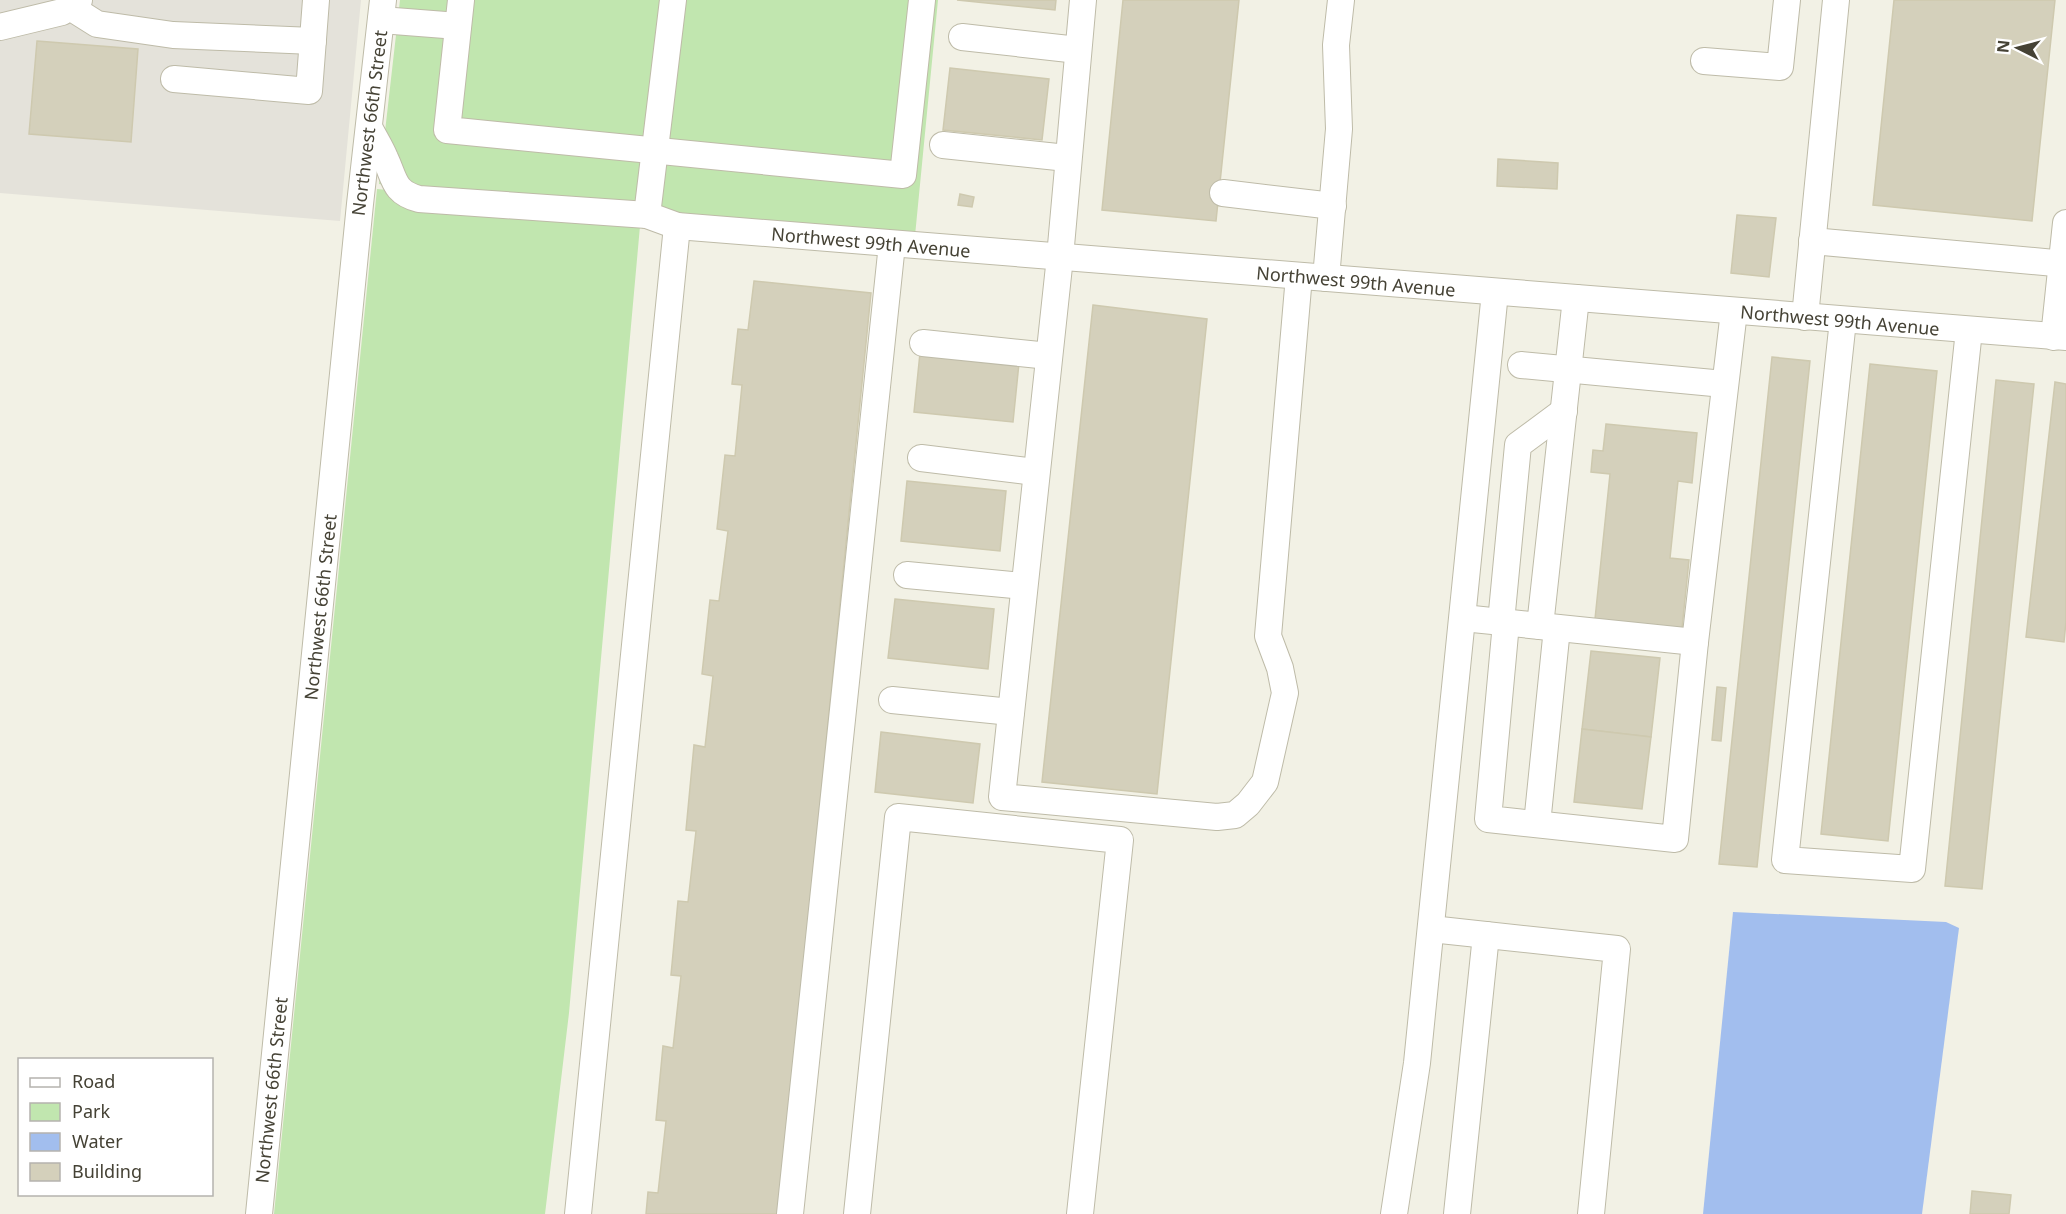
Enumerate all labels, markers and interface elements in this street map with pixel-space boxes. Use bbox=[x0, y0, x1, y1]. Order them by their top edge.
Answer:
north arrow bbox=[1988, 18, 2048, 78]
street label: Northwest 66th Street bbox=[346, 28, 392, 217]
text: N bbox=[1991, 39, 2015, 54]
street label: Northwest 99th Avenue bbox=[770, 221, 972, 263]
street label: Northwest 99th Avenue bbox=[1255, 260, 1457, 302]
street label: Northwest 99th Avenue bbox=[1739, 299, 1941, 341]
street label: Northwest 66th Street bbox=[298, 512, 342, 701]
street label: Northwest 66th Street bbox=[249, 995, 293, 1184]
legend bbox=[18, 1058, 213, 1196]
text: Road bbox=[72, 1069, 115, 1093]
text: Park bbox=[72, 1099, 110, 1123]
text: Water bbox=[72, 1129, 123, 1153]
text: Building bbox=[72, 1159, 142, 1183]

